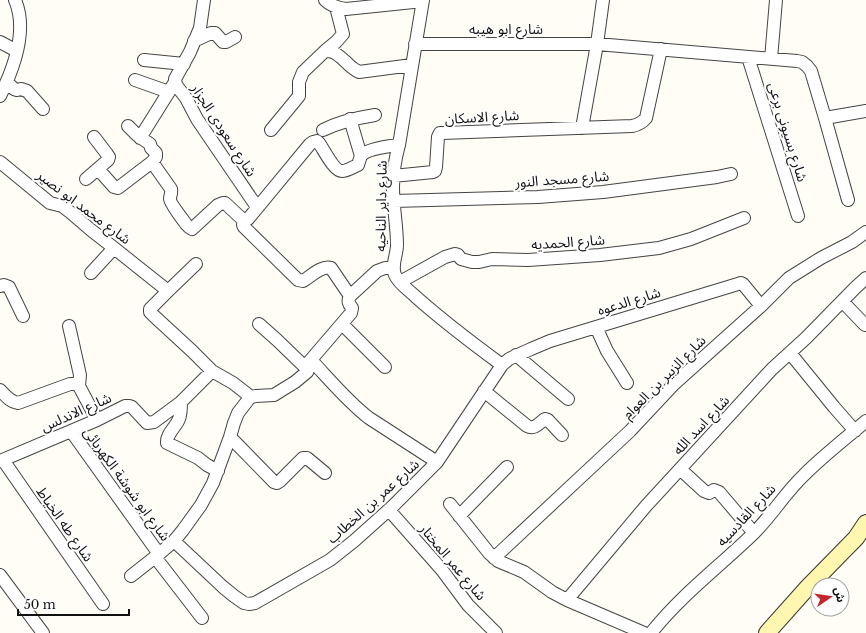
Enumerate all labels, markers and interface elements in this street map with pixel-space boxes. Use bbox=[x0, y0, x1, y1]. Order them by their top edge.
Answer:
street label: شارع ابو هيبه bbox=[469, 20, 543, 40]
street label: شارع سعودى الجزار bbox=[185, 79, 261, 181]
street label: شارع بسيونى برعى bbox=[762, 80, 812, 185]
street label: شارع الاسكان bbox=[444, 106, 520, 130]
street label: شارع داير الناحيه bbox=[371, 160, 393, 252]
street label: شارع محمد ابو نصير bbox=[32, 165, 134, 250]
street label: شارع مسجد النور bbox=[513, 167, 610, 193]
street label: شارع الحمديه bbox=[531, 230, 606, 256]
street label: شارع الدعوه bbox=[595, 283, 663, 321]
street label: شارع الزبير بن العوام bbox=[618, 331, 711, 424]
street label: شارع الاندلس bbox=[38, 388, 115, 437]
street label: شارع اسد الله bbox=[669, 391, 735, 460]
street label: شارع ابو شوشة الكهربائى bbox=[78, 423, 174, 546]
street label: شارع عمر بن الخطاب bbox=[323, 455, 424, 549]
street label: شارع القادسيه bbox=[712, 480, 781, 551]
street label: شارع طه الخياط bbox=[31, 483, 98, 566]
street label: شارع عمر المختار bbox=[414, 519, 490, 605]
north arrow bbox=[810, 577, 850, 617]
text: ش bbox=[831, 586, 848, 604]
scale bar bbox=[18, 591, 129, 617]
text: 50 m bbox=[24, 597, 56, 612]

